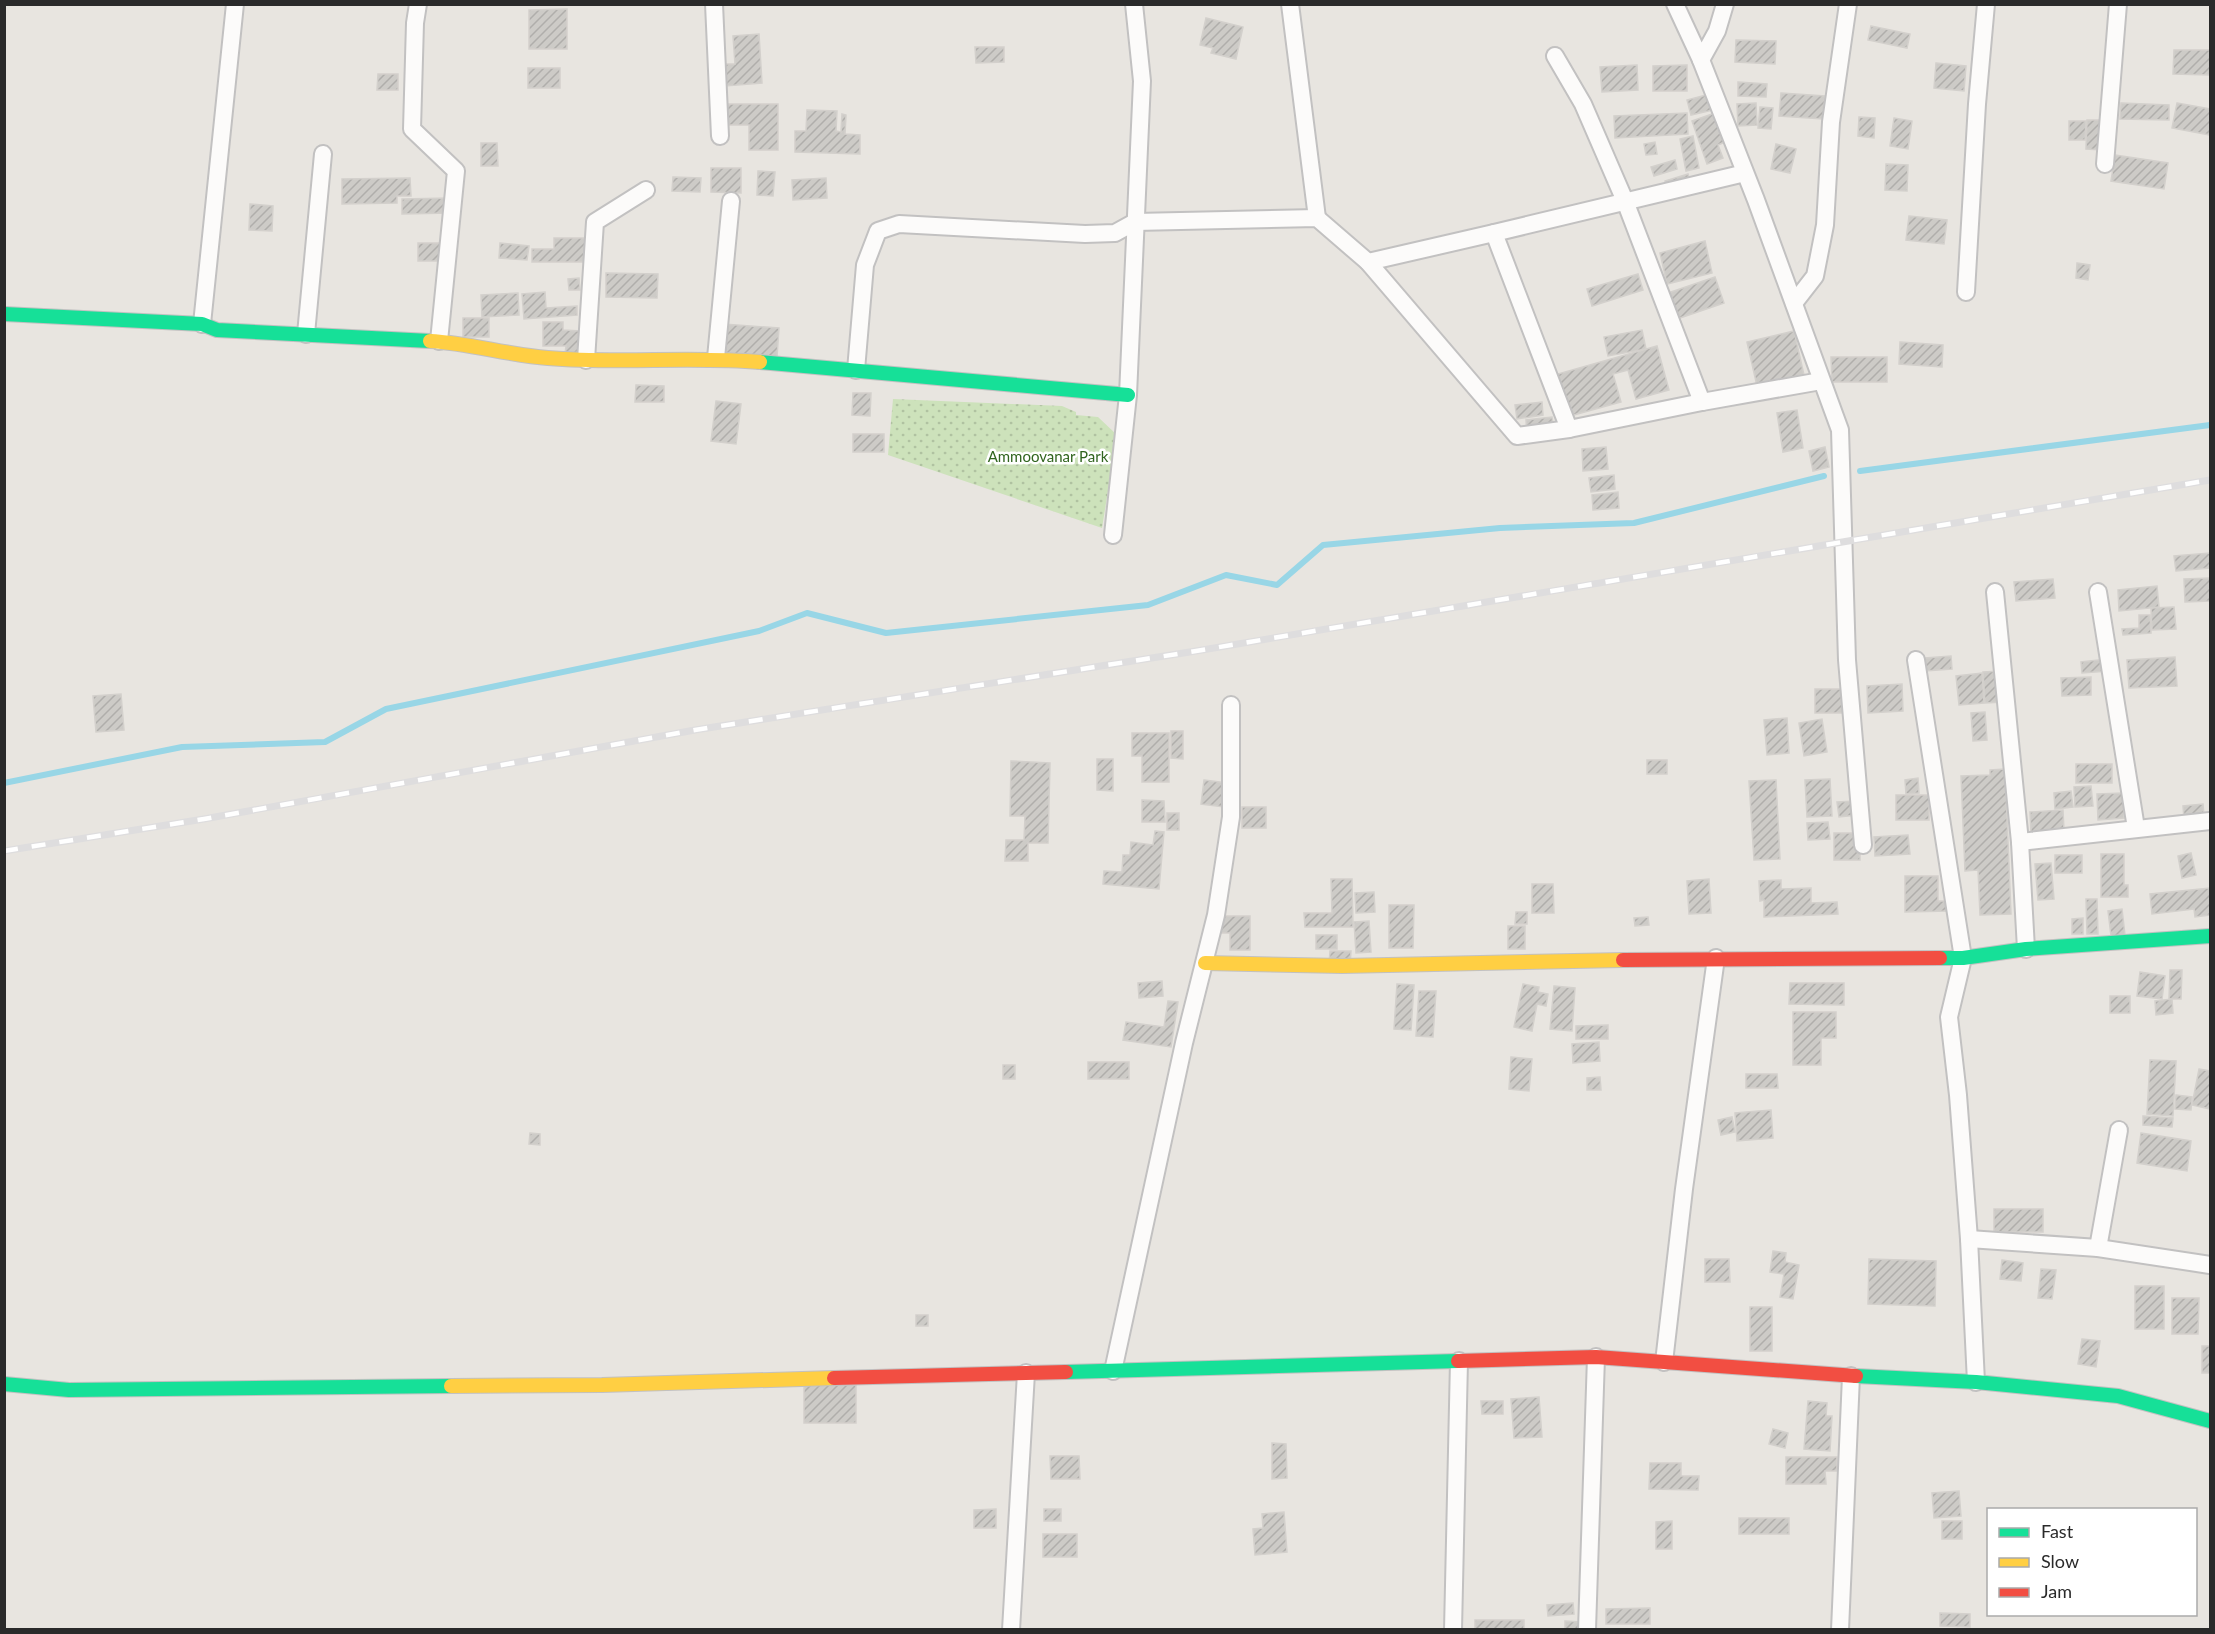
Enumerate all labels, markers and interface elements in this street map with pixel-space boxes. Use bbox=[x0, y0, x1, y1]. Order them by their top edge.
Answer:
park label: Ammoovanar Park bbox=[988, 447, 1109, 465]
legend bbox=[1987, 1508, 2197, 1616]
text: Fast bbox=[2041, 1520, 2074, 1542]
text: Slow bbox=[2041, 1550, 2079, 1572]
text: Jam bbox=[2041, 1580, 2072, 1602]

